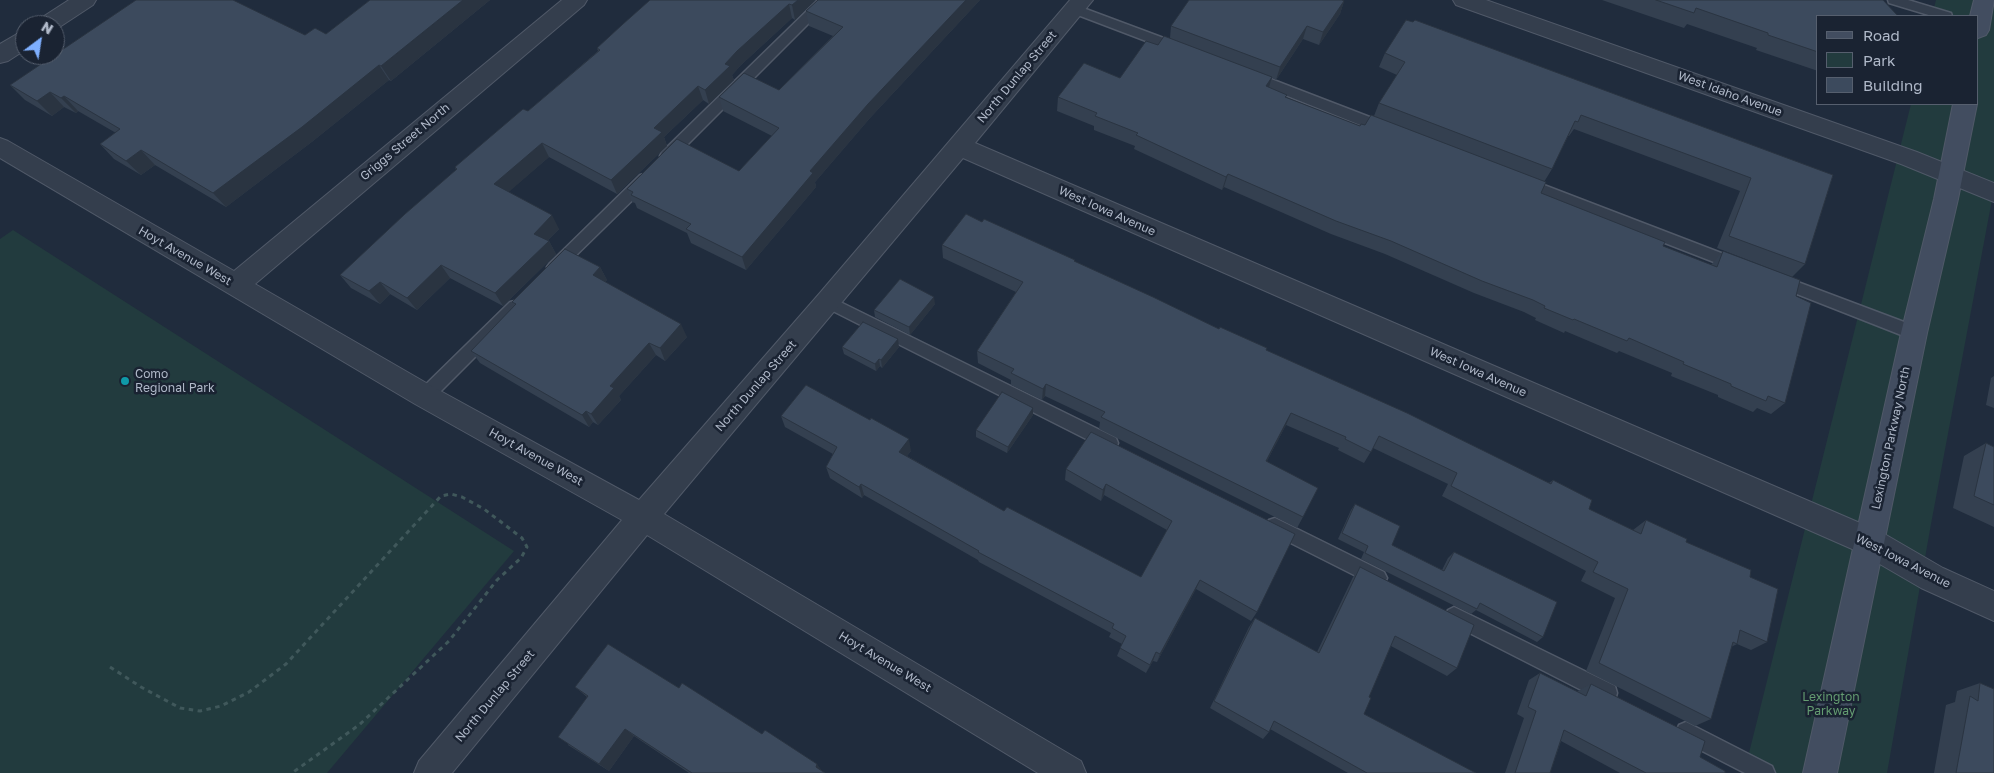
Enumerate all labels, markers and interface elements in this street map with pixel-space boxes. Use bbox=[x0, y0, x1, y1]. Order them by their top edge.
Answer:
north arrow bbox=[15, 15, 65, 65]
legend bbox=[1816, 15, 1979, 105]
text: N bbox=[39, 18, 56, 38]
text: Road bbox=[1863, 26, 1900, 44]
street label: North Dunlap Street bbox=[974, 28, 1060, 126]
text: Park bbox=[1863, 51, 1895, 69]
street label: West Idaho Avenue bbox=[1676, 68, 1784, 120]
text: Building bbox=[1863, 76, 1923, 94]
street label: Griggs Street North bbox=[357, 100, 453, 184]
street label: West Iowa Avenue bbox=[1056, 183, 1158, 239]
street label: Hoyt Avenue West bbox=[136, 223, 234, 289]
street label: North Dunlap Street bbox=[713, 338, 799, 434]
street label: West Iowa Avenue bbox=[1427, 344, 1529, 400]
street label: Lexington Parkway North bbox=[1869, 365, 1913, 511]
place label: Como Regional Park bbox=[135, 367, 215, 395]
marker: Como Regional Park bbox=[119, 375, 131, 387]
street label: Hoyt Avenue West bbox=[486, 425, 586, 489]
street label: West Iowa Avenue bbox=[1853, 531, 1953, 591]
street label: Hoyt Avenue West bbox=[836, 629, 934, 695]
street label: North Dunlap Street bbox=[452, 647, 538, 745]
park label: Lexington Parkway bbox=[1802, 690, 1860, 718]

